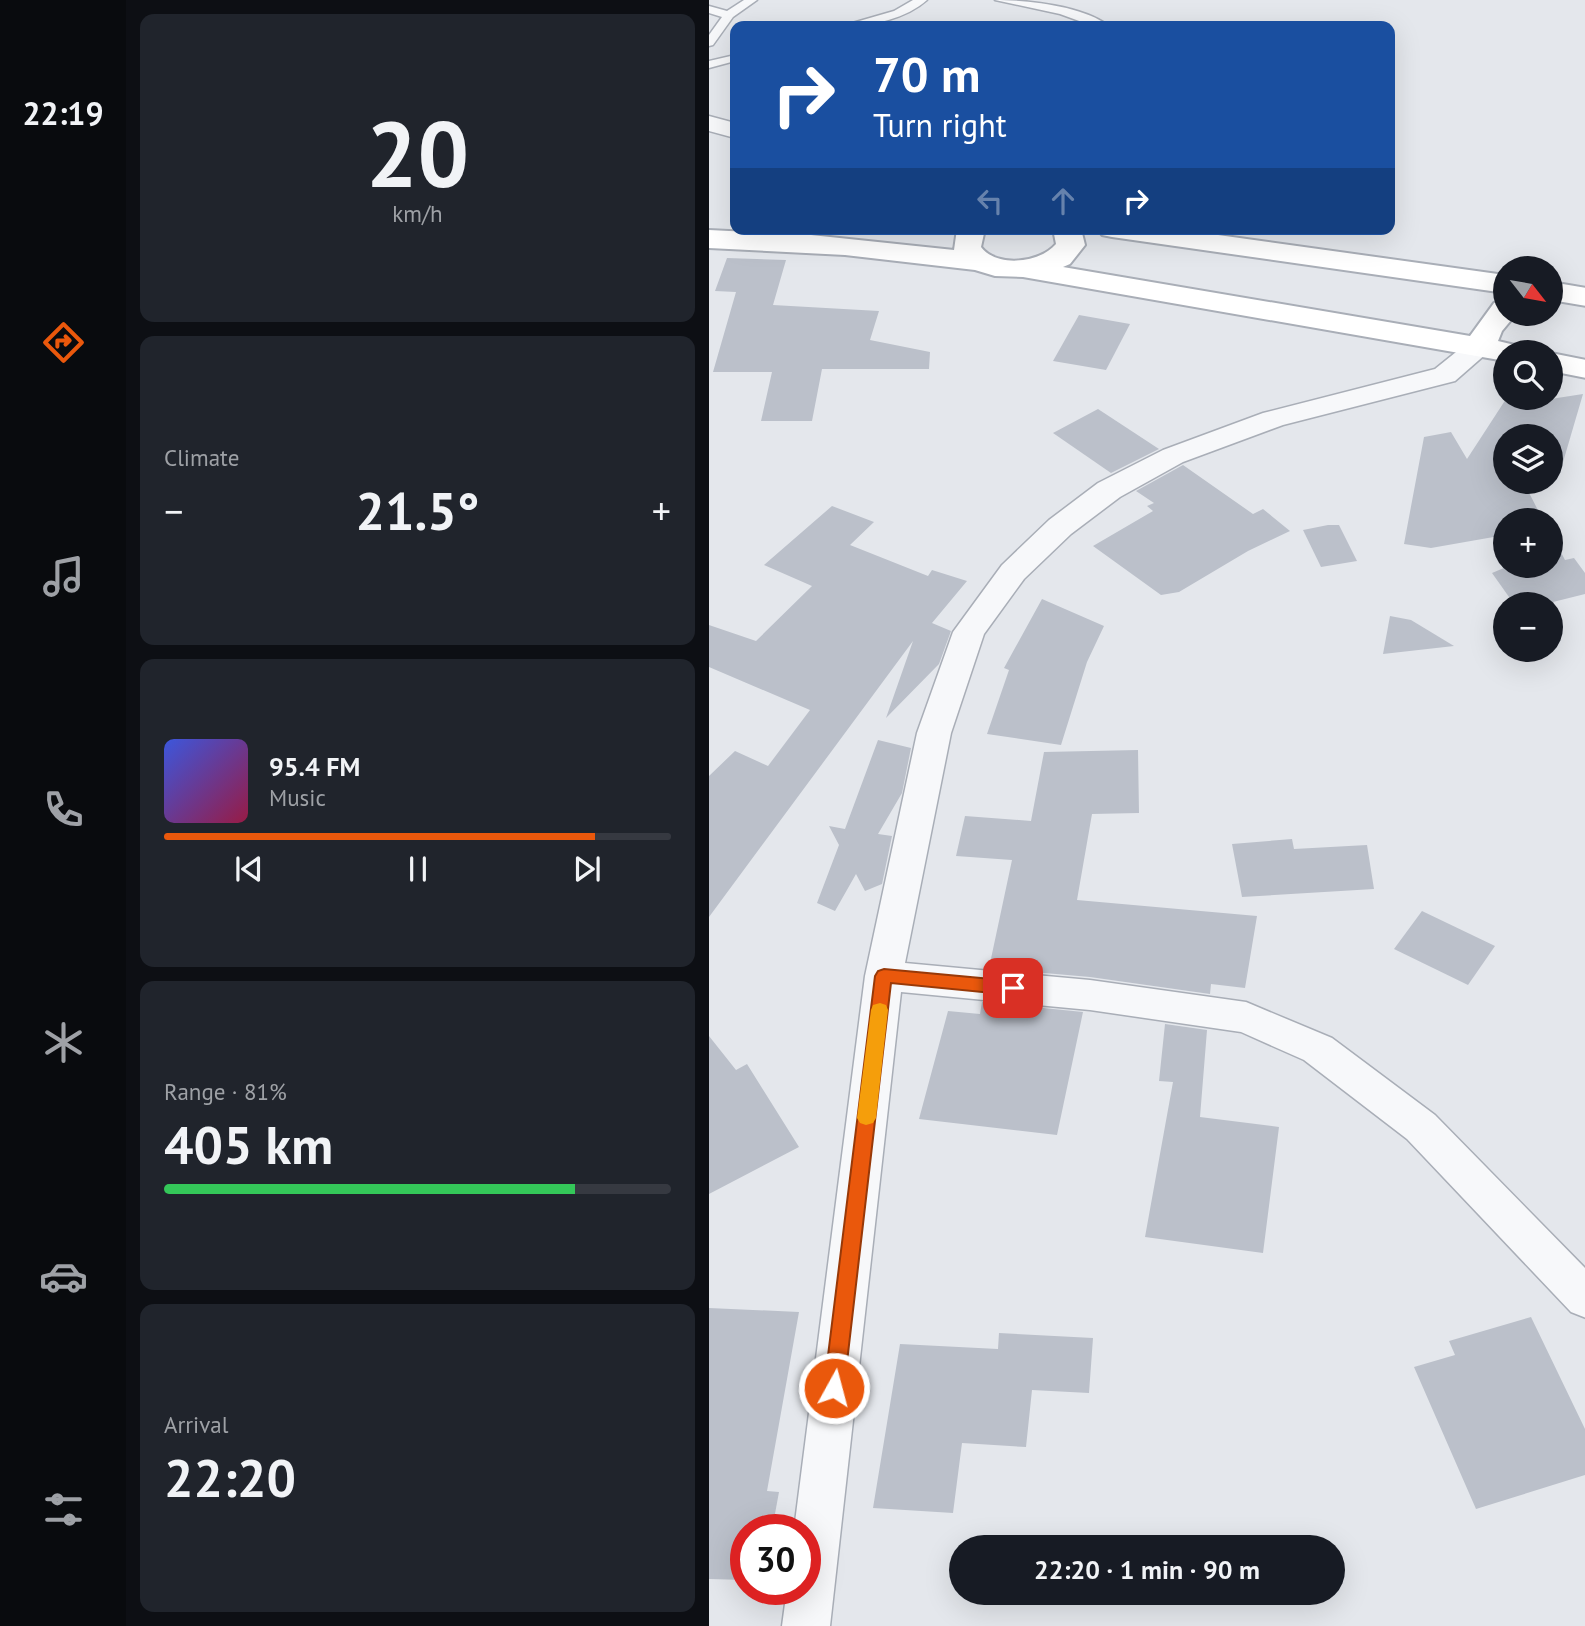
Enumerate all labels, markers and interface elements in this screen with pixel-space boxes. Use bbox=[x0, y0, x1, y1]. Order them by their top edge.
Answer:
text: 70 m bbox=[873, 42, 980, 106]
icon: right bbox=[758, 49, 849, 140]
text: 22:19 bbox=[22, 92, 104, 134]
text: 20 bbox=[366, 94, 469, 212]
text: Turn right bbox=[873, 104, 1007, 146]
icon: left bbox=[971, 182, 1009, 220]
icon: ahead bbox=[1044, 182, 1082, 220]
icon: right bbox=[1117, 182, 1155, 220]
text: km/h bbox=[392, 199, 443, 228]
north arrow bbox=[1493, 256, 1563, 326]
map controls bbox=[1493, 256, 1563, 662]
icon: directions bbox=[39, 318, 88, 367]
button: search bbox=[1493, 340, 1563, 410]
button: layers bbox=[1493, 424, 1563, 494]
text: Climate bbox=[164, 443, 239, 472]
text: 21.5° bbox=[356, 477, 479, 544]
text: − bbox=[164, 486, 183, 535]
text: + bbox=[652, 486, 671, 535]
button: + bbox=[1493, 508, 1563, 578]
icon: music bbox=[39, 552, 88, 601]
button: − bbox=[1493, 592, 1563, 662]
text: 95.4 FM bbox=[269, 750, 360, 783]
text: Music bbox=[269, 783, 326, 812]
icon: phone bbox=[39, 785, 88, 834]
icon: previous bbox=[230, 850, 268, 888]
icon: pause bbox=[399, 850, 437, 888]
icon: next bbox=[568, 850, 606, 888]
pin bbox=[983, 958, 1043, 1018]
icon: arrive bbox=[994, 969, 1032, 1007]
icon: climate bbox=[39, 1018, 88, 1067]
text: Range · 81% bbox=[164, 1077, 287, 1106]
text: 405 km bbox=[164, 1111, 333, 1178]
icon: car bbox=[39, 1252, 88, 1301]
position arrow bbox=[797, 1351, 871, 1425]
text: Arrival bbox=[164, 1410, 228, 1439]
text: 22:20 bbox=[164, 1444, 296, 1511]
icon: filters bbox=[39, 1485, 88, 1534]
speed limit sign: 30 bbox=[730, 1514, 821, 1605]
text: 22:20 · 1 min · 90 m bbox=[1034, 1553, 1260, 1586]

